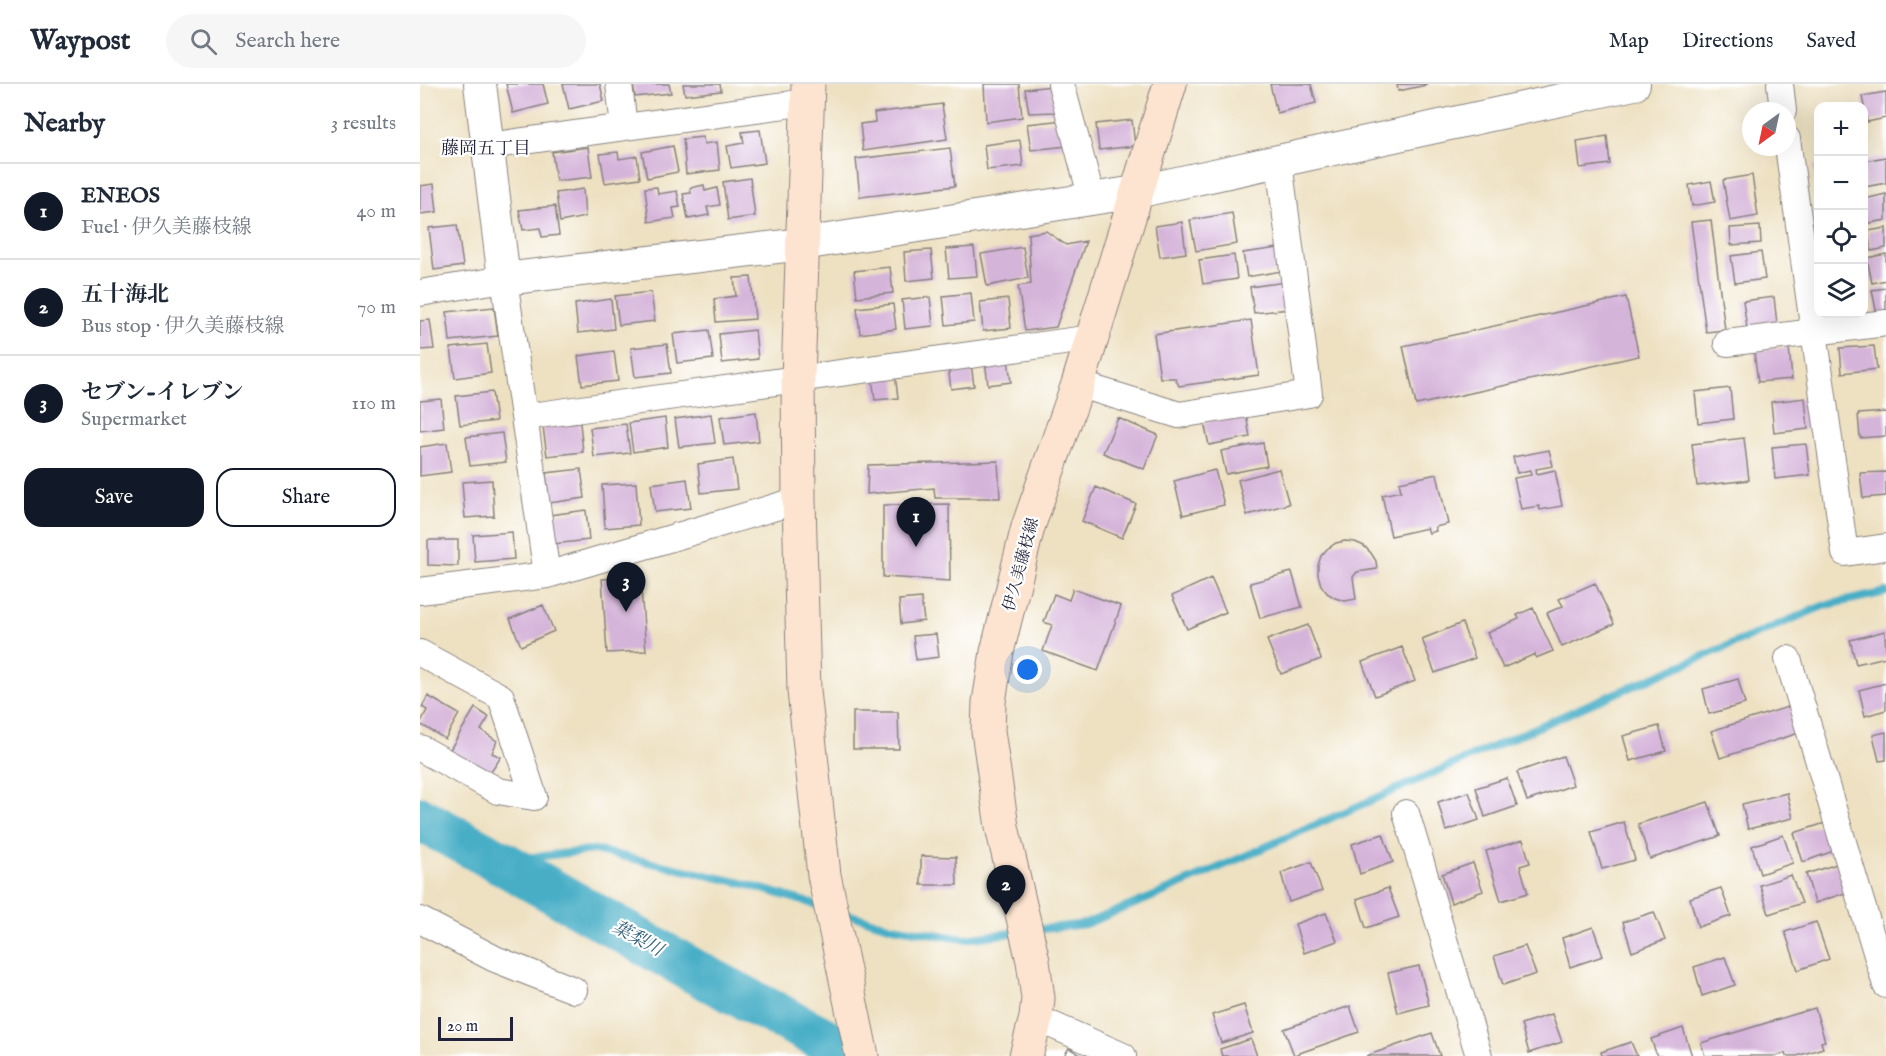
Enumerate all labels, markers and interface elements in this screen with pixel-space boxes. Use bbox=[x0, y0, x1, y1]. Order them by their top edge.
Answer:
search box bbox=[166, 14, 586, 68]
text: Waypost bbox=[30, 24, 130, 59]
icon: search bbox=[187, 25, 220, 58]
text: Search here bbox=[235, 27, 340, 55]
text: Map bbox=[1609, 28, 1649, 55]
text: Directions bbox=[1682, 28, 1773, 55]
text: Saved bbox=[1806, 28, 1856, 55]
north arrow bbox=[1742, 102, 1796, 156]
map controls bbox=[1814, 102, 1868, 318]
button: + bbox=[1814, 102, 1868, 156]
text: Nearby bbox=[24, 107, 105, 140]
text: 3 results bbox=[331, 111, 396, 136]
district label: 藤岡五丁目 bbox=[441, 138, 531, 161]
button: − bbox=[1814, 156, 1868, 210]
text: ENEOS bbox=[81, 182, 160, 210]
text: 1 bbox=[40, 199, 47, 224]
text: 40 m bbox=[357, 199, 396, 224]
button: locate bbox=[1814, 210, 1868, 264]
text: Fuel · 伊久美藤枝線 bbox=[81, 215, 252, 240]
button: layers bbox=[1814, 264, 1868, 318]
text: 五十海北 bbox=[81, 281, 169, 309]
text: 2 bbox=[39, 295, 48, 320]
text: 70 m bbox=[357, 295, 396, 320]
text: Bus stop · 伊久美藤枝線 bbox=[81, 314, 285, 339]
text: セブン-イレブン bbox=[81, 379, 243, 407]
text: 3 bbox=[40, 391, 47, 416]
text: 110 m bbox=[352, 391, 396, 416]
text: Supermarket bbox=[81, 407, 187, 432]
button: Save bbox=[24, 468, 204, 527]
button: Share bbox=[216, 468, 396, 527]
pin: 1 bbox=[896, 498, 936, 547]
street label: 伊久美藤枝線 bbox=[1000, 516, 1044, 613]
pin: 3 bbox=[606, 562, 646, 612]
your location bbox=[1013, 655, 1042, 684]
pin: 2 bbox=[986, 866, 1026, 915]
water label: 葉梨川 bbox=[608, 916, 668, 963]
scale bar bbox=[438, 1014, 513, 1042]
text: 20 m bbox=[447, 1017, 478, 1037]

